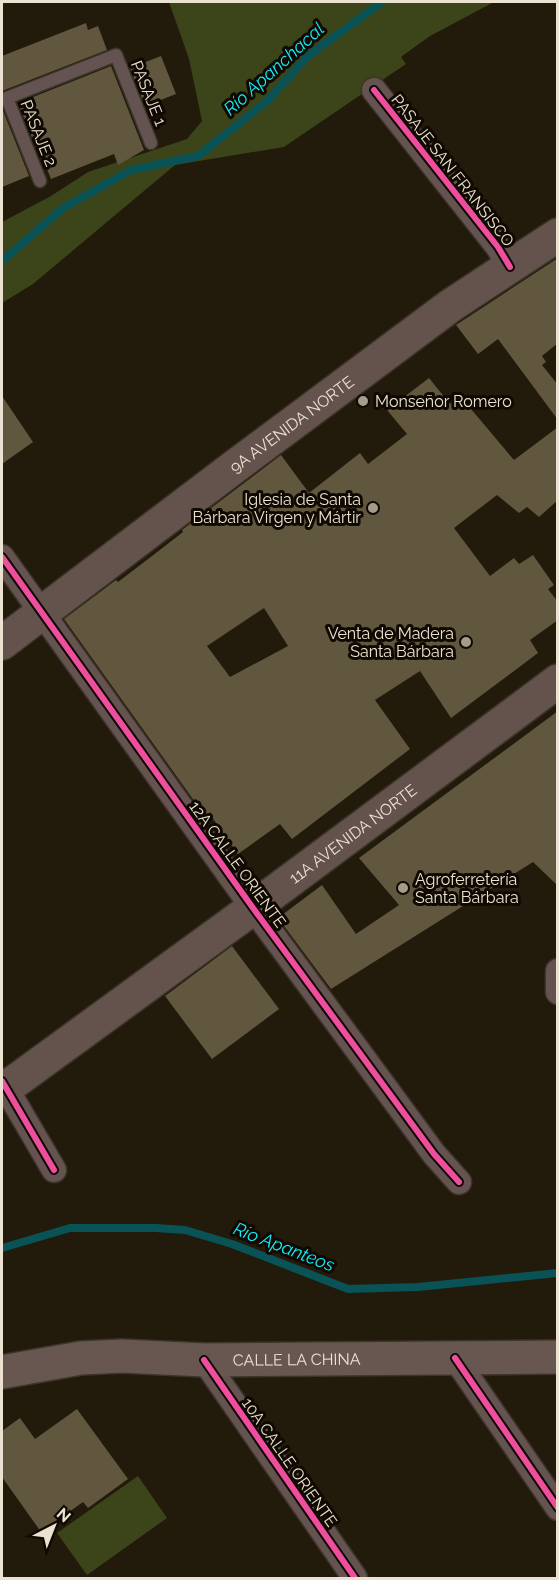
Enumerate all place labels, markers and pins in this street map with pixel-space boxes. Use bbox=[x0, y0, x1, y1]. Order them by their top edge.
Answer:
place label: Monseñor Romero bbox=[375, 392, 512, 411]
marker: Monseñor Romero bbox=[356, 394, 370, 408]
place label: Iglesia de Santa Bárbara Virgen y Mártir bbox=[193, 490, 361, 527]
marker: Iglesia de Santa Bárbara Virgen y Mártir bbox=[366, 501, 380, 515]
place label: Venta de Madera Santa Bárbara bbox=[328, 624, 454, 661]
marker: Venta de Madera Santa Bárbara bbox=[459, 635, 473, 649]
place label: Agroferretería Santa Bárbara bbox=[415, 870, 519, 907]
marker: Agroferretería Santa Bárbara bbox=[396, 881, 410, 895]

